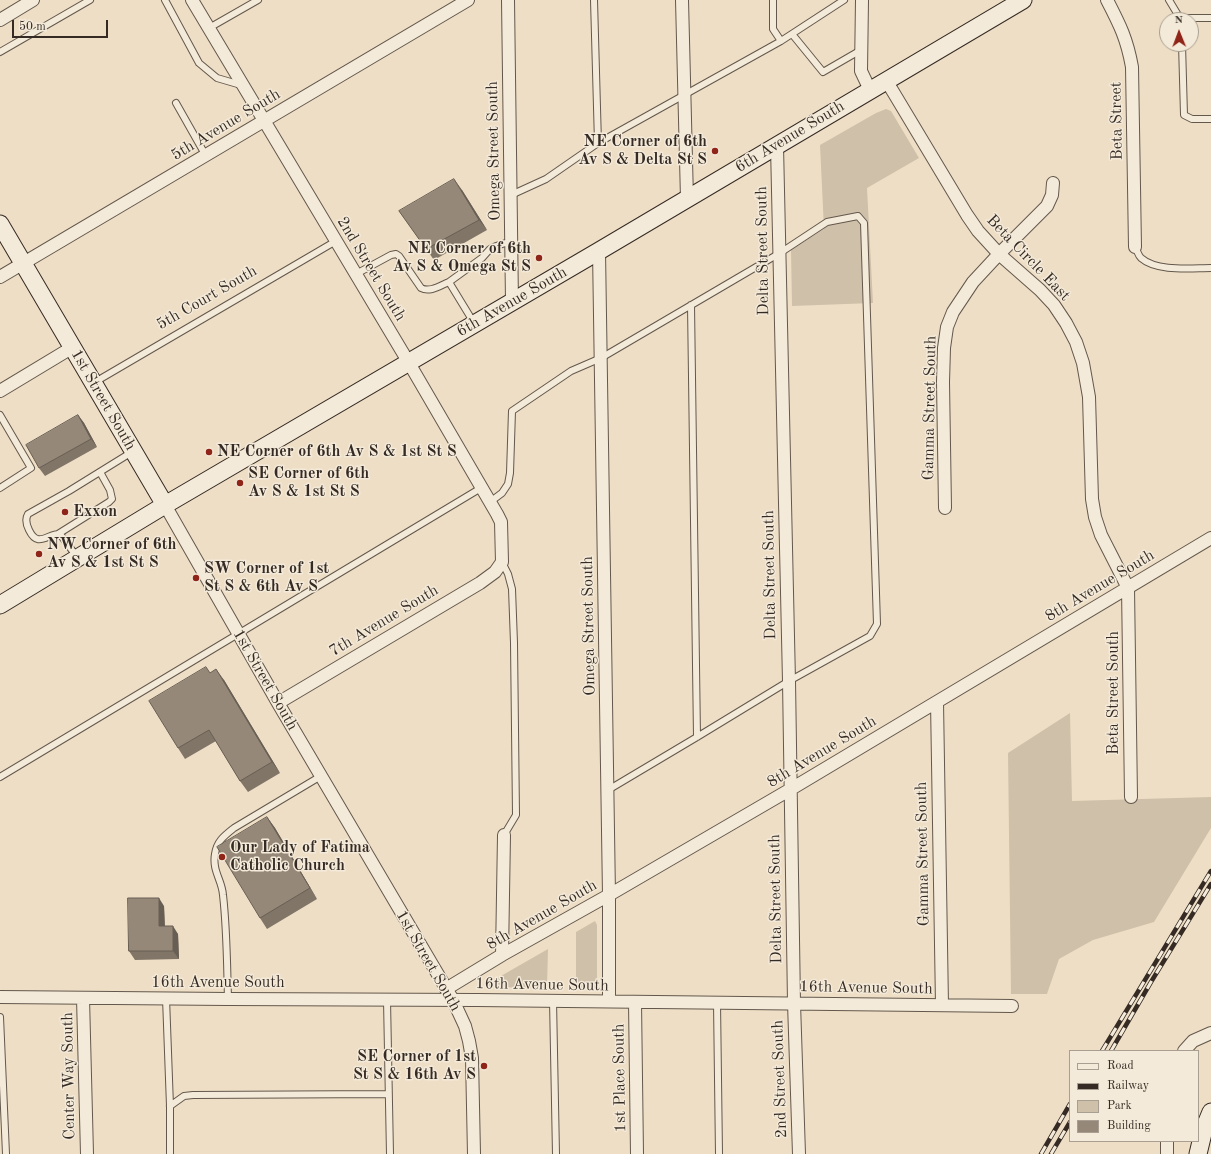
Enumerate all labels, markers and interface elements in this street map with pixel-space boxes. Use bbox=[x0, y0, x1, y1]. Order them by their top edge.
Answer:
scale bar bbox=[14, 12, 110, 38]
north arrow bbox=[1159, 12, 1199, 52]
text: N bbox=[1175, 15, 1183, 26]
text: 50 m bbox=[19, 21, 46, 33]
street label: Omega Street South bbox=[483, 81, 505, 221]
street label: Beta Street bbox=[1107, 81, 1127, 161]
street label: 5th Avenue South bbox=[168, 85, 284, 165]
street label: 6th Avenue South bbox=[732, 97, 848, 177]
place label: NE Corner of 6th Av S & Delta St S bbox=[578, 132, 707, 170]
marker: NE Corner of 6th Av S & Delta St S bbox=[710, 146, 720, 156]
street label: Delta Street South bbox=[752, 186, 774, 316]
street label: Beta Circle East bbox=[982, 211, 1074, 305]
street label: 2nd Street South bbox=[332, 213, 410, 325]
place label: NE Corner of 6th Av S & Omega St S bbox=[393, 239, 531, 277]
marker: NE Corner of 6th Av S & Omega St S bbox=[534, 253, 544, 263]
street label: 5th Court South bbox=[153, 262, 261, 334]
street label: 6th Avenue South bbox=[453, 263, 571, 341]
street label: Gamma Street South bbox=[919, 335, 941, 481]
street label: 1st Street South bbox=[66, 346, 140, 454]
place label: NE Corner of 6th Av S & 1st St S bbox=[217, 442, 457, 462]
marker: NE Corner of 6th Av S & 1st St S bbox=[204, 447, 214, 457]
place label: SE Corner of 6th Av S & 1st St S bbox=[248, 464, 369, 502]
marker: SE Corner of 6th Av S & 1st St S bbox=[235, 478, 245, 488]
place label: Exxon bbox=[73, 502, 117, 522]
marker: Exxon bbox=[60, 507, 70, 517]
street label: Delta Street South bbox=[759, 510, 781, 640]
place label: NW Corner of 6th Av S & 1st St S bbox=[47, 535, 177, 573]
street label: 8th Avenue South bbox=[1042, 546, 1158, 626]
marker: NW Corner of 6th Av S & 1st St S bbox=[34, 549, 44, 559]
street label: Omega Street South bbox=[578, 556, 600, 696]
place label: SW Corner of 1st St S & 6th Av S bbox=[204, 559, 329, 597]
marker: SW Corner of 1st St S & 6th Av S bbox=[191, 573, 201, 583]
street label: 7th Avenue South bbox=[326, 581, 442, 661]
street label: 1st Street South bbox=[228, 626, 302, 734]
street label: Beta Street South bbox=[1104, 631, 1124, 755]
street label: 8th Avenue South bbox=[764, 712, 880, 792]
street label: Gamma Street South bbox=[912, 781, 934, 927]
street label: Delta Street South bbox=[765, 834, 787, 964]
place label: Our Lady of Fatima Catholic Church bbox=[230, 838, 370, 876]
marker: Our Lady of Fatima Catholic Church bbox=[217, 852, 227, 862]
street label: 8th Avenue South bbox=[483, 876, 601, 954]
street label: 1st Street South bbox=[391, 907, 465, 1015]
street label: 16th Avenue South bbox=[151, 973, 285, 993]
street label: 16th Avenue South bbox=[475, 974, 609, 996]
street label: 16th Avenue South bbox=[799, 977, 933, 999]
street label: Center Way South bbox=[58, 1012, 80, 1140]
street label: 2nd Street South bbox=[768, 1020, 792, 1138]
street label: 1st Place South bbox=[609, 1023, 631, 1133]
place label: SE Corner of 1st St S & 16th Av S bbox=[353, 1047, 476, 1085]
legend bbox=[1069, 1050, 1199, 1142]
text: Road bbox=[1107, 1060, 1134, 1072]
marker: SE Corner of 1st St S & 16th Av S bbox=[479, 1061, 489, 1071]
text: Railway bbox=[1107, 1080, 1149, 1092]
text: Park bbox=[1107, 1100, 1132, 1112]
text: Building bbox=[1107, 1120, 1151, 1132]

